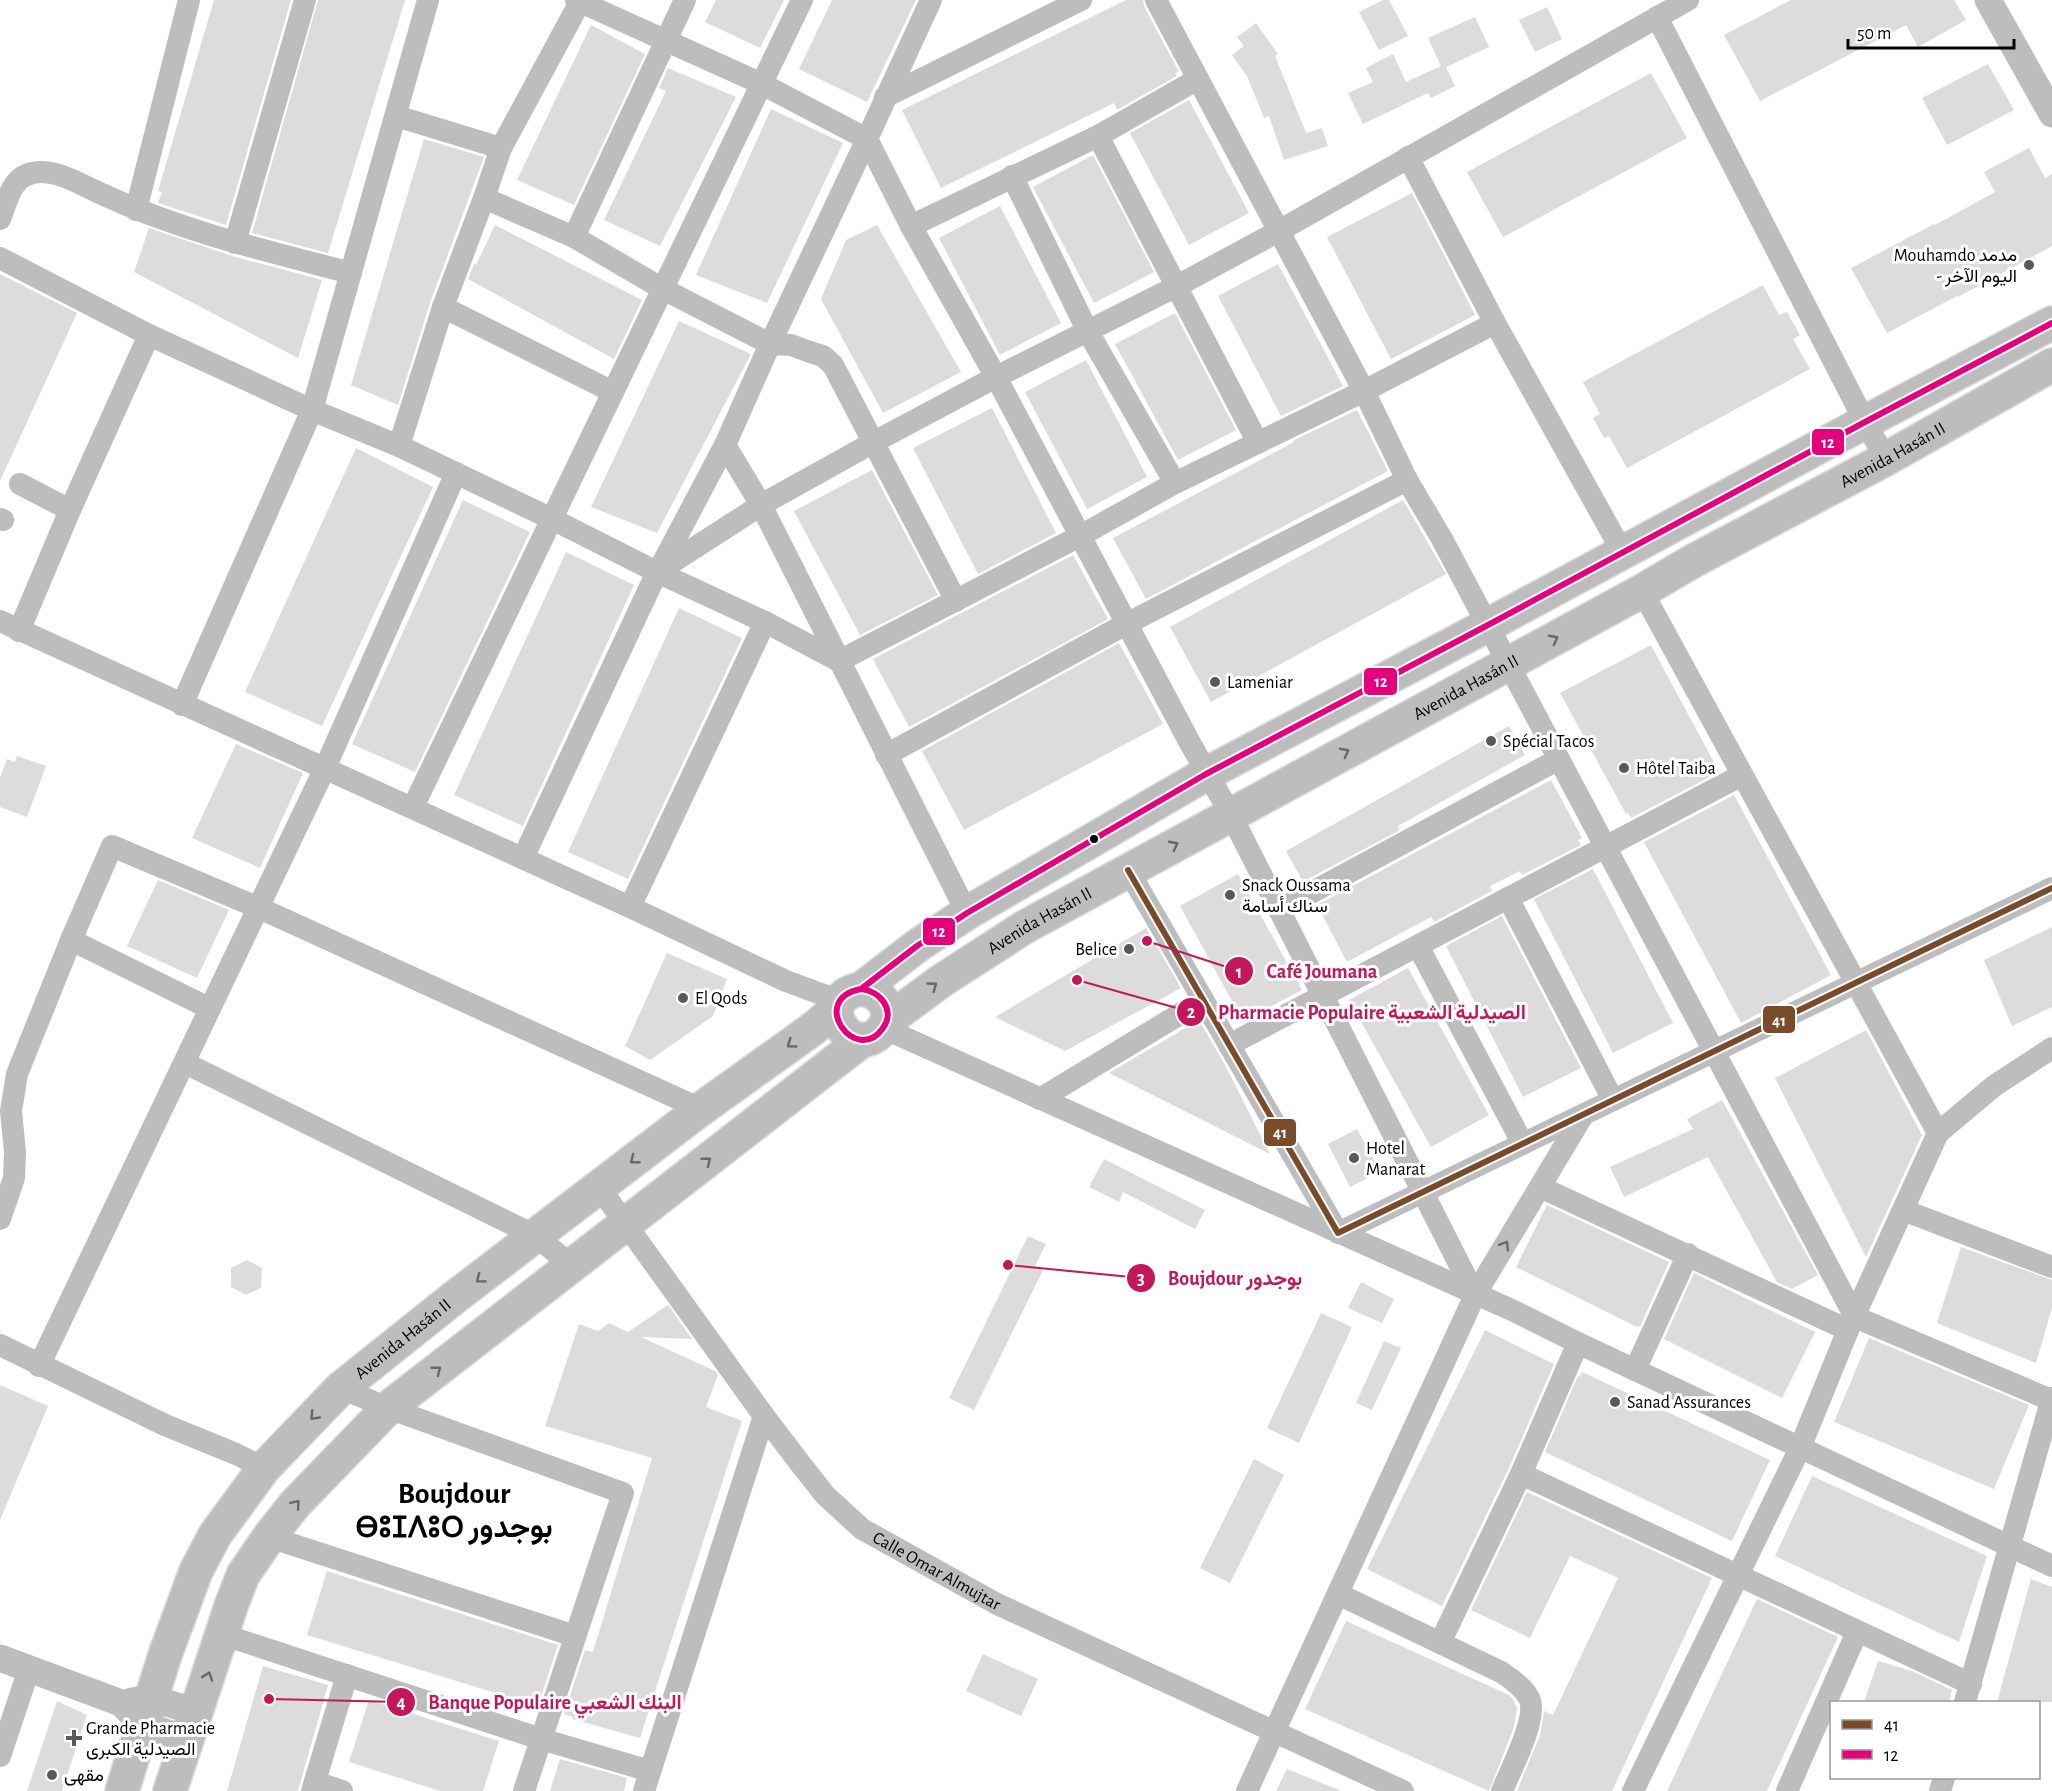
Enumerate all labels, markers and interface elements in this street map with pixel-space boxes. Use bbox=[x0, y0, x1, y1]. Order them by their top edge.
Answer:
scale bar bbox=[1848, 12, 2014, 50]
text: 50 m bbox=[1857, 25, 1891, 43]
place label: Mouhamdo مدمد - اليوم الآخر bbox=[1894, 247, 2017, 288]
marker: Mouhamdo مدمد - اليوم الآخر bbox=[2022, 258, 2036, 272]
street label: Avenida Hasán II bbox=[1837, 419, 1949, 491]
line badge: 12 bbox=[1811, 428, 1845, 456]
text: 12 bbox=[1821, 435, 1835, 451]
one-way arrow bbox=[1547, 635, 1558, 646]
street label: Avenida Hasán II bbox=[1411, 652, 1522, 724]
line badge: 12 bbox=[1363, 667, 1398, 696]
place label: Lameniar bbox=[1227, 674, 1293, 692]
text: 12 bbox=[1374, 674, 1388, 690]
marker: Lameniar bbox=[1208, 675, 1222, 689]
place label: Spécial Tacos bbox=[1503, 733, 1594, 751]
marker: Spécial Tacos bbox=[1484, 734, 1498, 748]
one-way arrow bbox=[1339, 748, 1349, 759]
place label: Hôtel Taiba bbox=[1636, 760, 1716, 778]
marker: Hôtel Taiba bbox=[1617, 761, 1631, 775]
unlabelled marker bbox=[1088, 833, 1100, 845]
one-way arrow bbox=[1168, 841, 1178, 852]
place label: Snack Oussama سناك أسامة bbox=[1242, 877, 1351, 916]
street label: Avenida Hasán II bbox=[985, 884, 1095, 958]
marker: Snack Oussama سناك أسامة bbox=[1223, 888, 1237, 902]
line badge: 12 bbox=[922, 917, 956, 946]
text: 12 bbox=[932, 924, 946, 940]
place label: Belice bbox=[1075, 941, 1117, 959]
marker: Belice bbox=[1122, 942, 1136, 956]
callout: Café Joumana bbox=[1224, 952, 1389, 990]
text: Café Joumana bbox=[1267, 962, 1378, 982]
text: 1 bbox=[1236, 964, 1242, 982]
one-way arrow bbox=[927, 982, 938, 993]
place label: El Qods bbox=[695, 990, 747, 1008]
marker: El Qods bbox=[676, 991, 690, 1005]
callout: Pharmacie Populaire الصيدلية الشعبية bbox=[1176, 993, 1538, 1031]
text: Pharmacie Populaire الصيدلية الشعبية bbox=[1218, 1003, 1526, 1024]
text: 2 bbox=[1187, 1004, 1196, 1022]
line badge: 41 bbox=[1762, 1005, 1796, 1034]
text: 41 bbox=[1772, 1013, 1786, 1029]
one-way arrow bbox=[787, 1037, 798, 1048]
line badge: 41 bbox=[1263, 1118, 1297, 1147]
text: 41 bbox=[1273, 1125, 1287, 1141]
place label: Hotel Manarat bbox=[1366, 1140, 1426, 1179]
marker: Hotel Manarat bbox=[1347, 1151, 1361, 1165]
one-way arrow bbox=[630, 1152, 641, 1163]
one-way arrow bbox=[700, 1157, 711, 1168]
one-way arrow bbox=[1498, 1241, 1510, 1251]
callout: Boujdour بوجدور bbox=[1126, 1259, 1315, 1297]
text: Boujdour بوجدور bbox=[1168, 1269, 1302, 1291]
text: 3 bbox=[1137, 1270, 1145, 1288]
one-way arrow bbox=[475, 1271, 486, 1282]
street label: Avenida Hasán II bbox=[352, 1296, 455, 1383]
one-way arrow bbox=[430, 1367, 441, 1378]
place label: Sanad Assurances bbox=[1627, 1394, 1751, 1412]
marker: Sanad Assurances bbox=[1608, 1395, 1622, 1409]
one-way arrow bbox=[310, 1409, 321, 1420]
district label: Boujdour ⴱⵓⵊⴷⵓⵔ بوجدور bbox=[355, 1479, 553, 1545]
one-way arrow bbox=[288, 1500, 299, 1511]
street label: Calle Omar Almujtar bbox=[869, 1529, 1003, 1614]
one-way arrow bbox=[201, 1671, 214, 1682]
callout: Banque Populaire البنك الشعبي bbox=[386, 1683, 694, 1721]
text: Banque Populaire البنك الشعبي bbox=[428, 1693, 682, 1719]
text: 4 bbox=[396, 1694, 406, 1712]
legend bbox=[1830, 1701, 2040, 1779]
text: 41 bbox=[1884, 1717, 1899, 1735]
place label: Grande Pharmacie الصيدلية الكبرى bbox=[86, 1720, 215, 1760]
marker: Grande Pharmacie الصيدلية الكبرى bbox=[67, 1731, 81, 1745]
text: 12 bbox=[1884, 1747, 1898, 1765]
place label: مقهى bbox=[64, 1767, 104, 1786]
marker: مقهى bbox=[45, 1768, 59, 1782]

